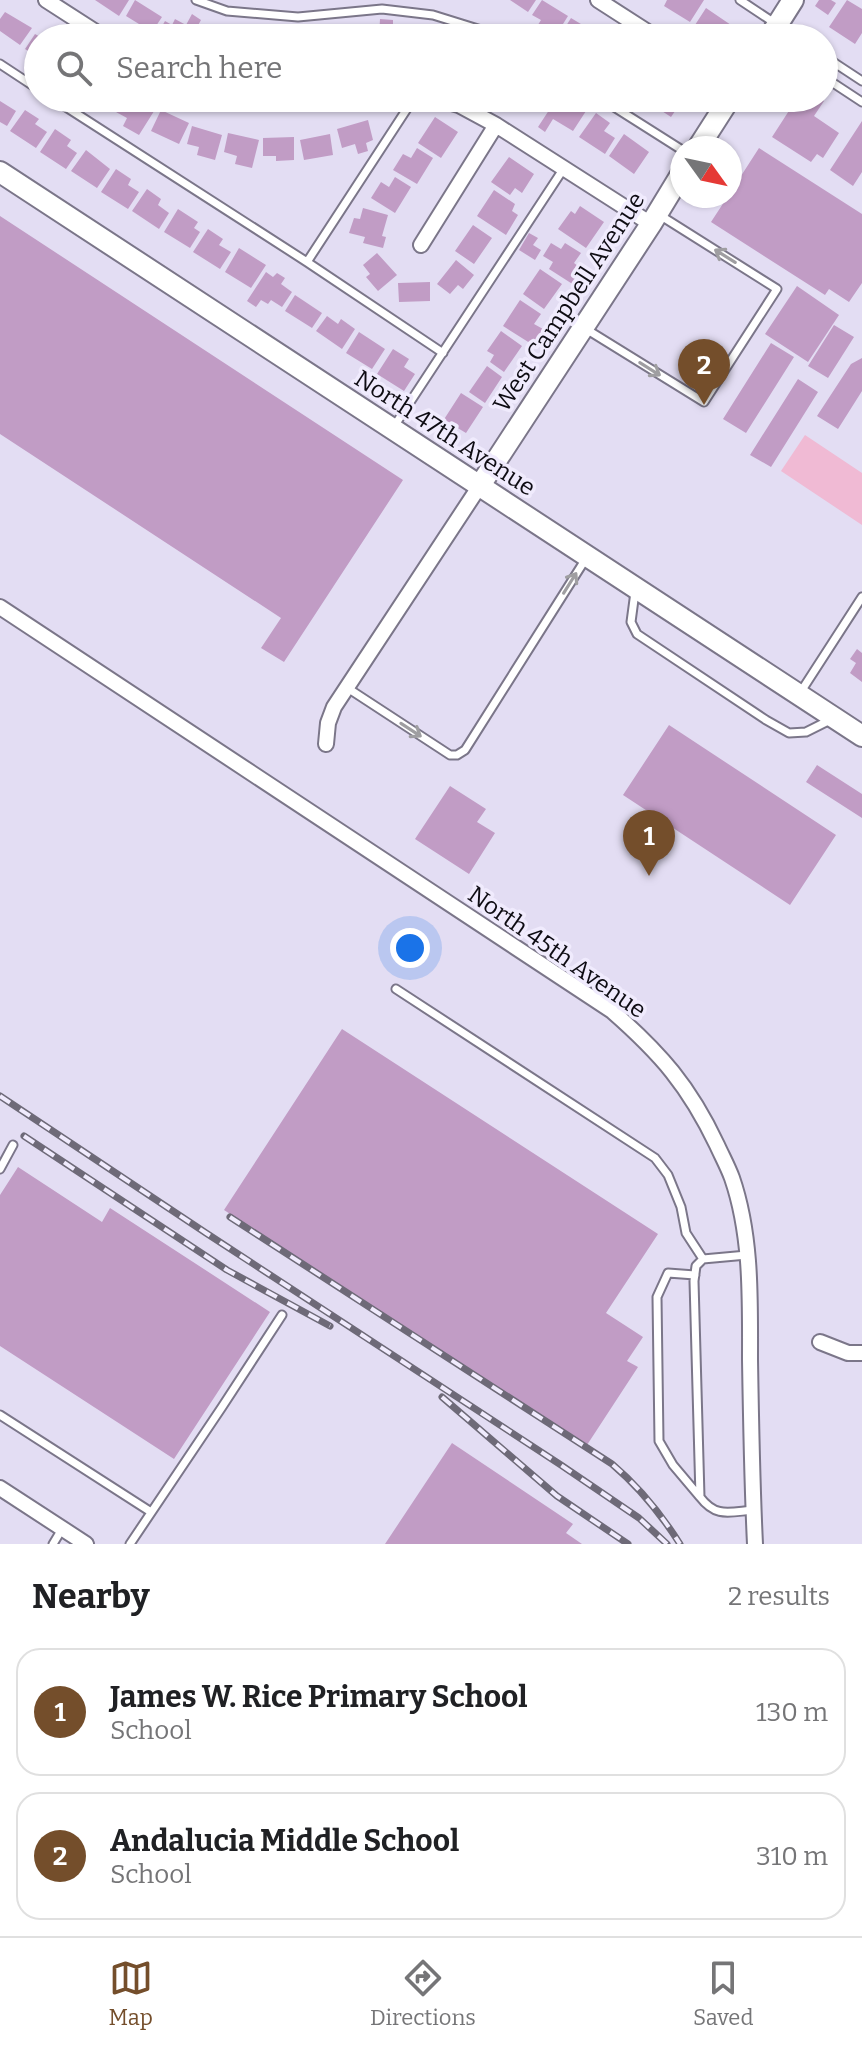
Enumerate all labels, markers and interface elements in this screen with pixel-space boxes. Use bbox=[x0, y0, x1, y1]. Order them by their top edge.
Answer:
search box bbox=[24, 24, 838, 112]
icon: search bbox=[52, 46, 96, 90]
text: Search here bbox=[116, 50, 283, 86]
north arrow bbox=[670, 136, 742, 208]
street label: West Campbell Avenue bbox=[487, 187, 651, 417]
one-way arrow bbox=[715, 248, 737, 265]
pin: 2 bbox=[678, 339, 730, 405]
one-way arrow bbox=[638, 361, 661, 377]
street label: North 47th Avenue bbox=[350, 364, 540, 502]
one-way arrow bbox=[562, 572, 578, 595]
one-way arrow bbox=[400, 722, 422, 739]
pin: 1 bbox=[623, 810, 675, 876]
street label: North 45th Avenue bbox=[463, 880, 651, 1024]
your location bbox=[390, 928, 430, 968]
text: Nearby bbox=[32, 1576, 150, 1617]
text: 2 results bbox=[728, 1581, 830, 1612]
text: James W. Rice Primary School bbox=[110, 1679, 528, 1715]
text: 1 bbox=[54, 1697, 66, 1728]
text: 130 m bbox=[756, 1697, 828, 1728]
text: School bbox=[110, 1715, 192, 1746]
text: Andalucia Middle School bbox=[110, 1823, 459, 1859]
text: 2 bbox=[53, 1841, 67, 1872]
text: 310 m bbox=[756, 1841, 828, 1872]
text: School bbox=[110, 1859, 192, 1890]
tab: Map bbox=[109, 1956, 153, 2031]
tab: Directions bbox=[370, 1956, 476, 2031]
tab: Saved bbox=[693, 1956, 753, 2031]

